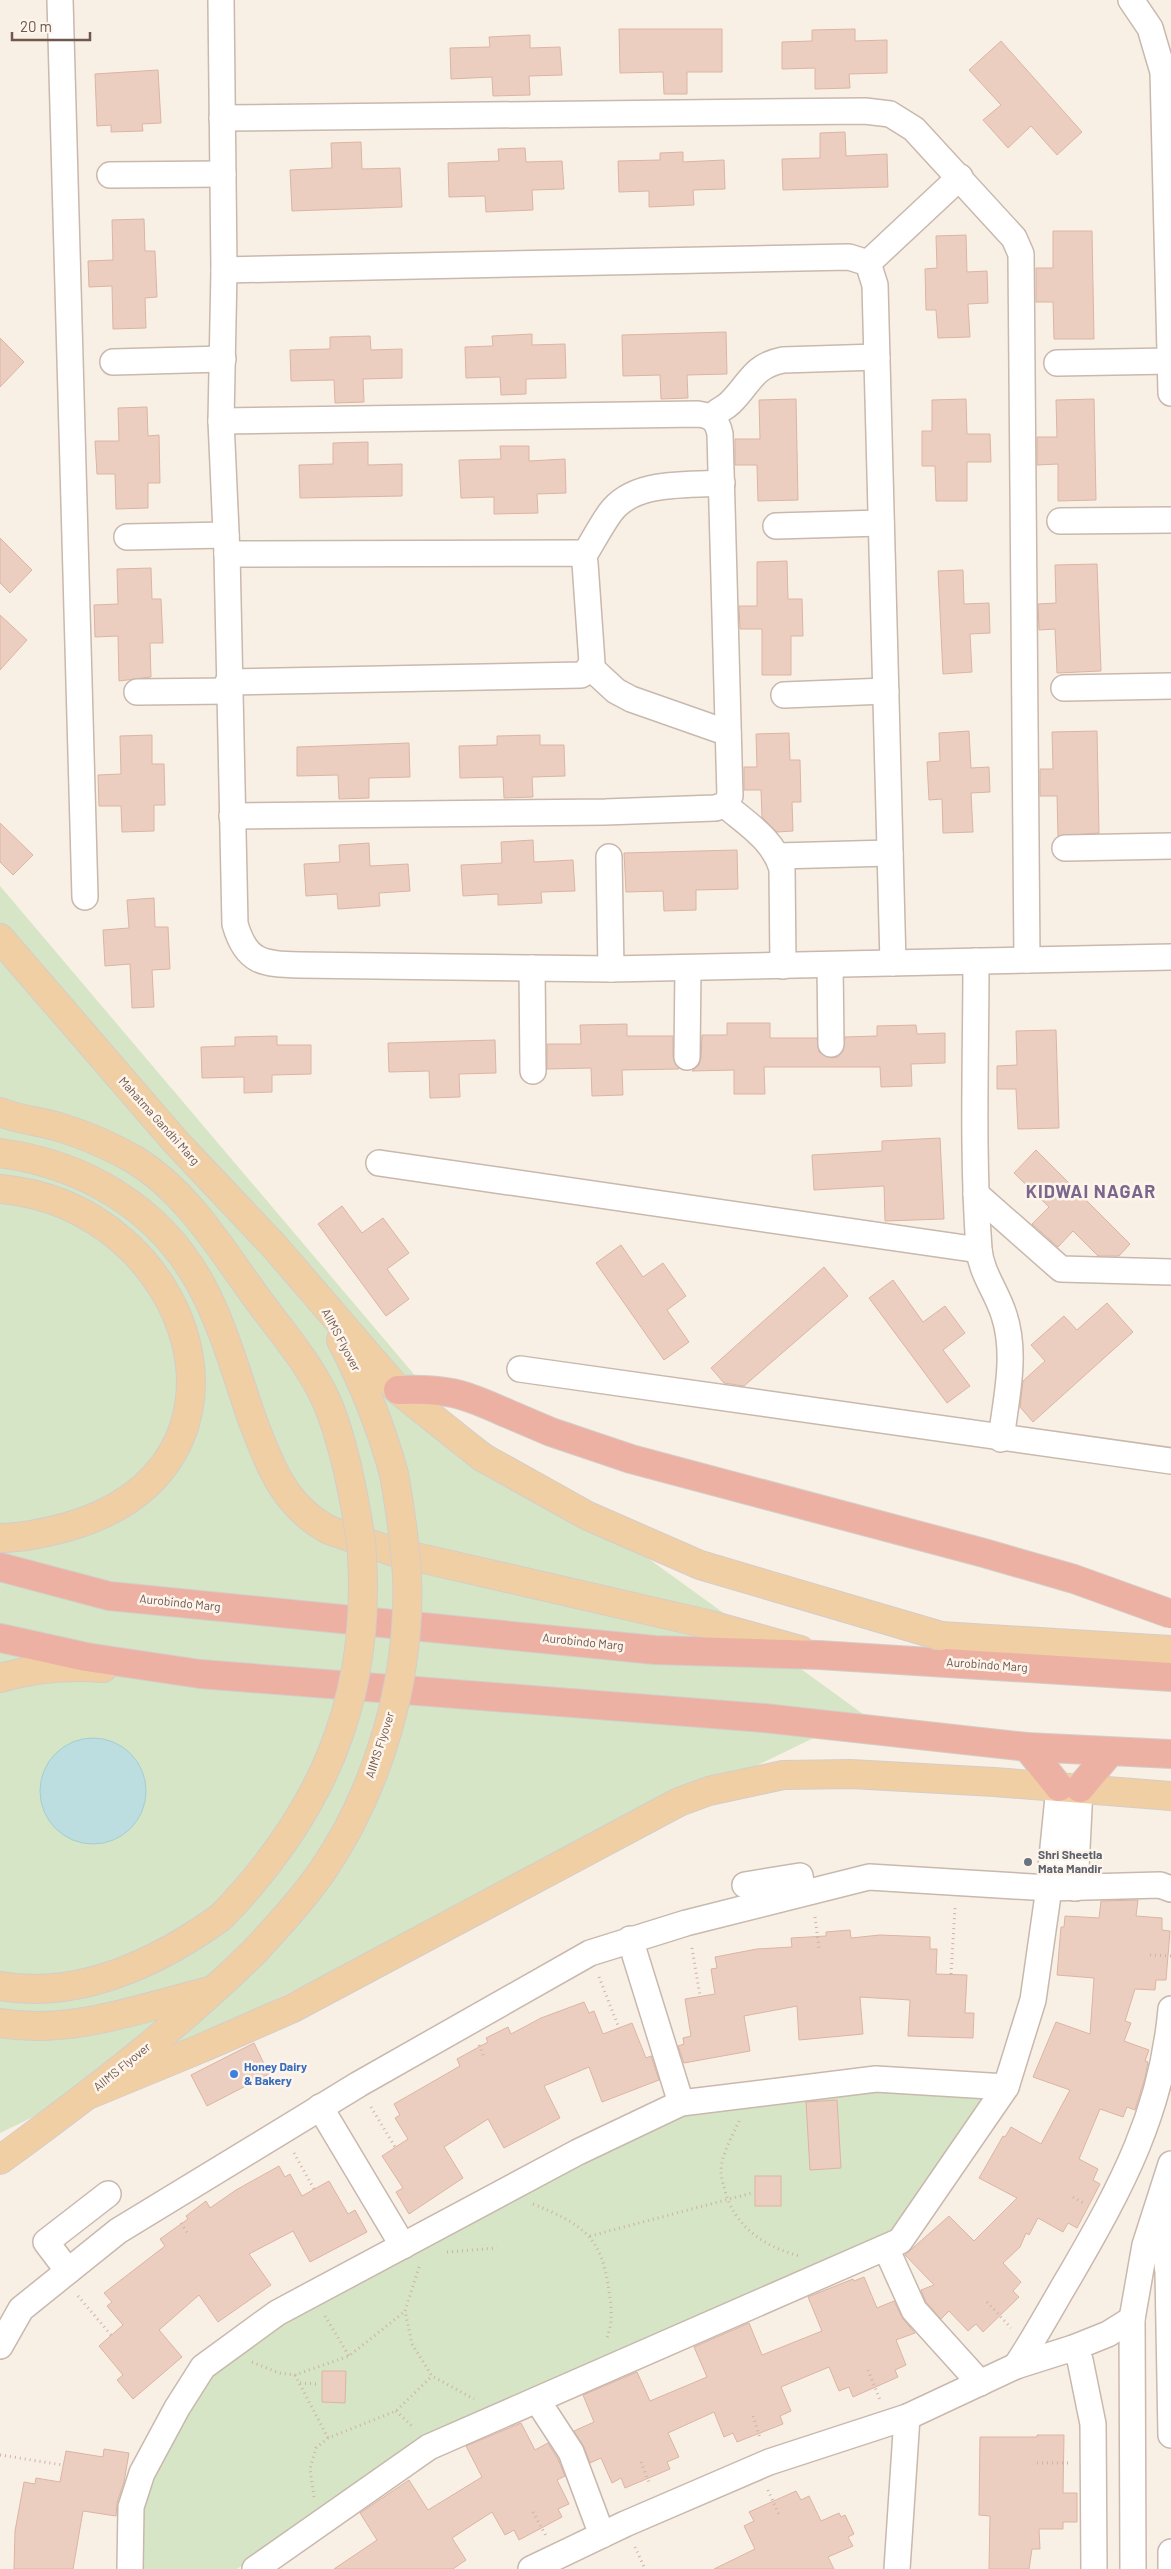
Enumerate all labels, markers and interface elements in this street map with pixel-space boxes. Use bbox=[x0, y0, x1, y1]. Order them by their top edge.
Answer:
scale bar bbox=[12, 10, 90, 42]
text: 20 m bbox=[20, 17, 52, 35]
street label: Mahatma Gandhi Marg bbox=[116, 1073, 203, 1167]
district label: KIDWAI NAGAR bbox=[1026, 1180, 1156, 1202]
street label: AIIMS Flyover bbox=[320, 1306, 365, 1374]
street label: Aurobindo Marg bbox=[139, 1591, 221, 1613]
street label: Aurobindo Marg bbox=[542, 1630, 624, 1652]
street label: Aurobindo Marg bbox=[946, 1654, 1028, 1674]
street label: AIIMS Flyover bbox=[362, 1709, 397, 1780]
place label: Shri Sheetla Mata Mandir bbox=[1038, 1847, 1102, 1875]
marker: Shri Sheetla Mata Mandir bbox=[1022, 1856, 1034, 1868]
street label: AIIMS Flyover bbox=[90, 2039, 153, 2093]
place label: Honey Dairy & Bakery bbox=[244, 2059, 307, 2087]
marker: Honey Dairy & Bakery bbox=[228, 2068, 240, 2080]

